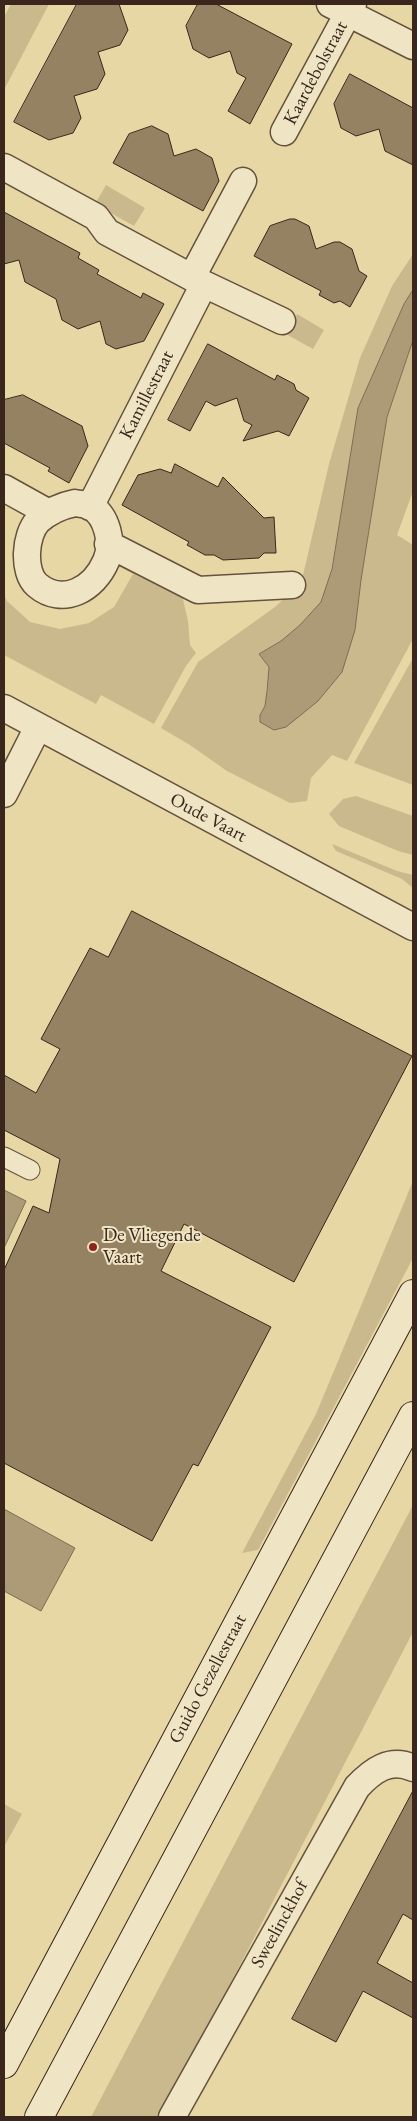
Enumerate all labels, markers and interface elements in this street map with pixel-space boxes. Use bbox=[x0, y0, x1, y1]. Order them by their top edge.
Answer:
street label: Kaardebolstraat bbox=[279, 17, 353, 129]
street label: Kamillestraat bbox=[115, 347, 179, 443]
street label: Oude Vaart bbox=[166, 788, 250, 848]
place label: De Vliegende Vaart bbox=[103, 1225, 201, 1269]
marker: De Vliegende Vaart bbox=[87, 1241, 99, 1253]
street label: Guido Gezellestraat bbox=[164, 1610, 252, 1748]
street label: Sweelinckhof bbox=[246, 1876, 314, 1972]

